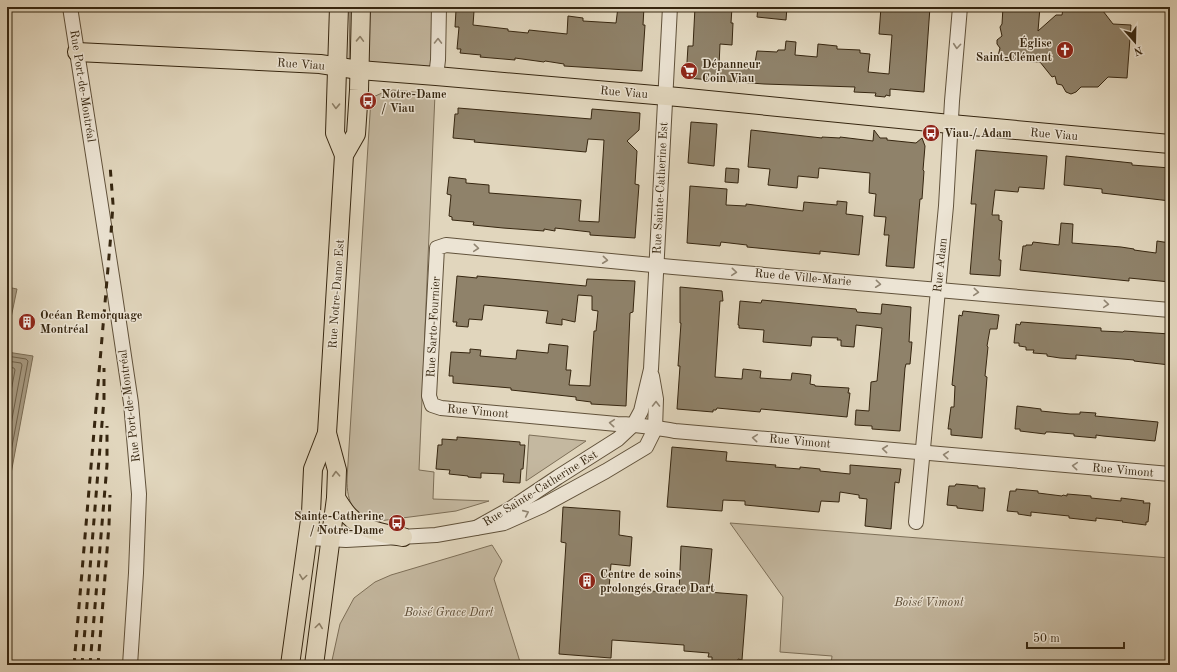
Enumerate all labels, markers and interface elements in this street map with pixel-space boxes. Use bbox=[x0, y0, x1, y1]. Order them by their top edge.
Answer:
north arrow bbox=[1115, 22, 1155, 62]
street label: Rue Port-de-Montréal bbox=[67, 29, 97, 143]
place label: Église Saint-Clément bbox=[976, 35, 1053, 64]
one-way arrow bbox=[355, 36, 364, 42]
one-way arrow bbox=[434, 38, 442, 44]
church icon: Église Saint-Clément bbox=[1055, 40, 1075, 60]
one-way arrow bbox=[952, 43, 961, 49]
text: N bbox=[1132, 43, 1144, 57]
street label: Rue Viau bbox=[276, 57, 326, 73]
place label: Dépanneur Coin Viau bbox=[702, 59, 761, 85]
supermarket icon: Dépanneur Coin Viau bbox=[679, 61, 699, 81]
street label: Rue Viau bbox=[599, 85, 649, 101]
place label: Notre-Dame / Viau bbox=[381, 89, 447, 115]
bus stop icon: Notre-Dame / Viau bbox=[358, 91, 378, 111]
one-way arrow bbox=[332, 103, 340, 109]
street label: Rue Sainte-Catherine Est bbox=[652, 122, 670, 255]
bus stop icon: Viau / Adam bbox=[921, 123, 941, 143]
street label: Rue Viau bbox=[1029, 127, 1079, 143]
place label: Viau / Adam bbox=[944, 128, 1012, 140]
street label: Rue Adam bbox=[932, 237, 950, 293]
street label: Rue Notre-Dame Est bbox=[327, 239, 347, 349]
one-way arrow bbox=[473, 243, 479, 252]
one-way arrow bbox=[602, 255, 608, 264]
one-way arrow bbox=[731, 267, 738, 276]
street label: Rue de Ville-Marie bbox=[754, 268, 852, 288]
street label: Rue Sarto-Fournier bbox=[425, 276, 443, 378]
one-way arrow bbox=[875, 279, 881, 288]
one-way arrow bbox=[973, 288, 979, 297]
one-way arrow bbox=[1103, 300, 1109, 309]
place label: Océan Remorquage Montréal bbox=[40, 310, 143, 336]
building icon: Océan Remorquage Montréal bbox=[17, 312, 37, 332]
street label: Rue Port-de-Montréal bbox=[117, 349, 143, 463]
one-way arrow bbox=[652, 401, 660, 407]
street label: Rue Vimont bbox=[446, 403, 509, 421]
one-way arrow bbox=[609, 419, 615, 428]
one-way arrow bbox=[752, 433, 758, 442]
street label: Rue Vimont bbox=[768, 433, 831, 451]
one-way arrow bbox=[882, 445, 888, 454]
street label: Rue Sainte-Catherine Est bbox=[481, 449, 600, 529]
one-way arrow bbox=[943, 451, 949, 460]
one-way arrow bbox=[1072, 462, 1078, 471]
street label: Rue Vimont bbox=[1091, 462, 1154, 480]
one-way arrow bbox=[332, 471, 341, 477]
one-way arrow bbox=[522, 510, 530, 518]
place label: Sainte-Catherine / Notre-Dame bbox=[294, 511, 384, 537]
bus stop icon: Sainte-Catherine / Notre-Dame bbox=[387, 513, 407, 533]
place label: Centre de soins prolongés Grace Dart bbox=[600, 569, 715, 595]
building icon: Centre de soins prolongés Grace Dart bbox=[577, 571, 597, 591]
one-way arrow bbox=[299, 574, 308, 580]
park label: Boisé Vimont bbox=[893, 597, 964, 609]
park label: Boisé Grace Dart bbox=[403, 607, 494, 619]
one-way arrow bbox=[314, 623, 323, 629]
scale bar bbox=[1027, 624, 1124, 650]
text: 50 m bbox=[1033, 632, 1060, 645]

